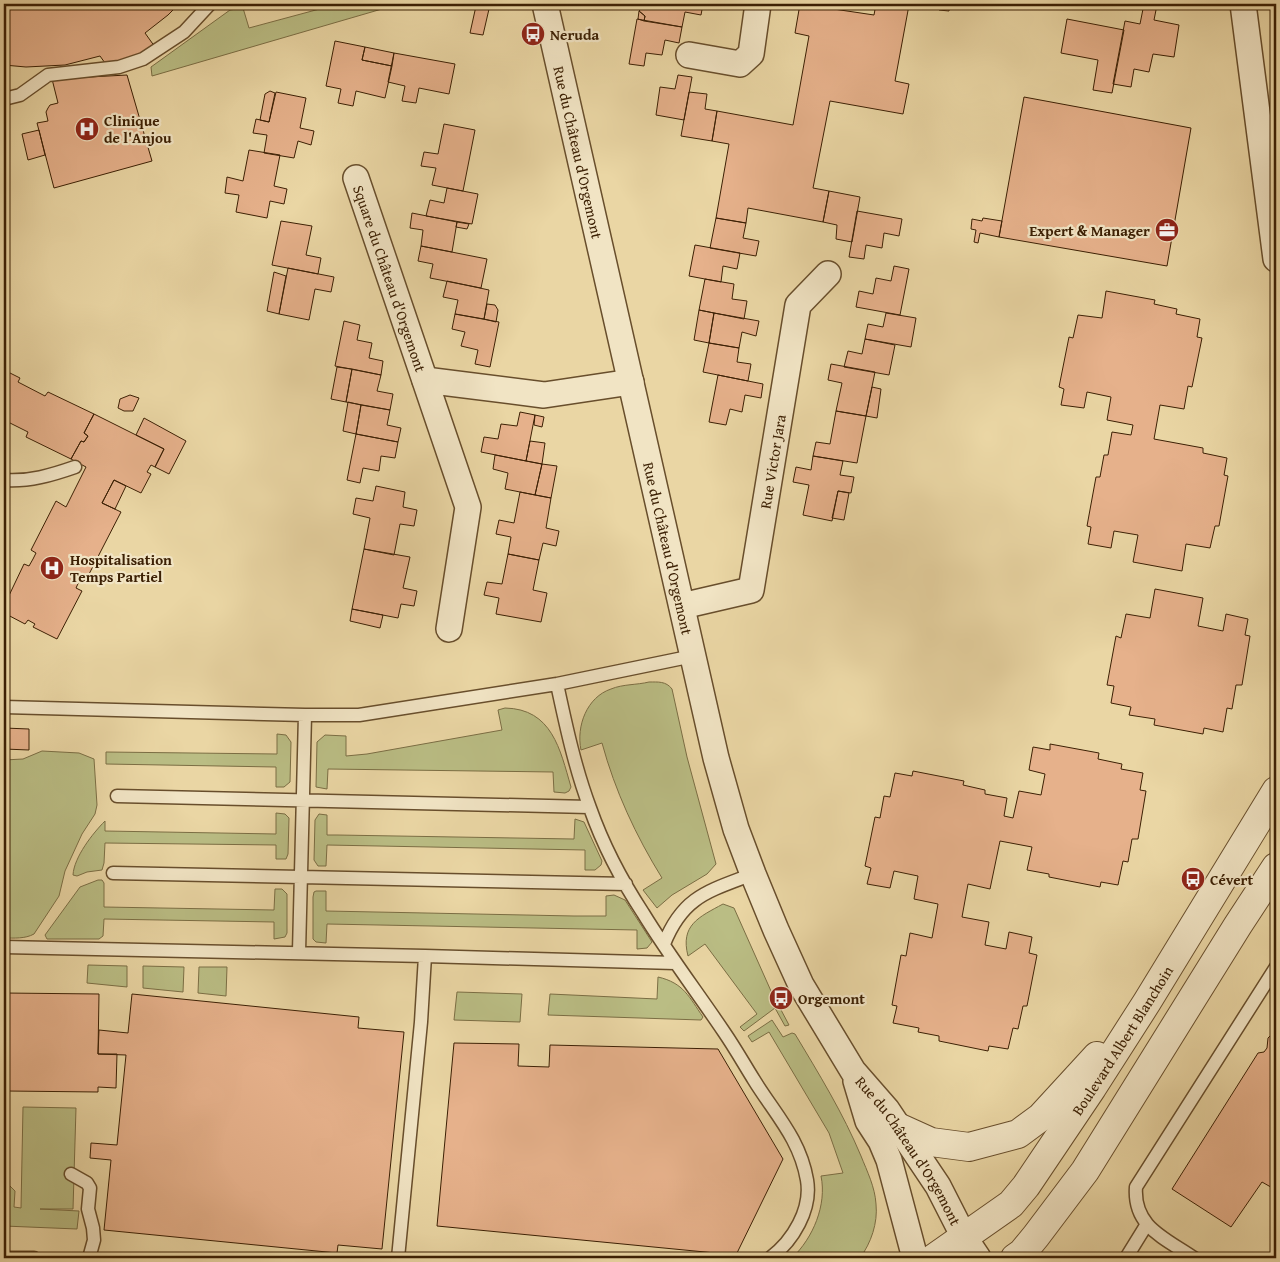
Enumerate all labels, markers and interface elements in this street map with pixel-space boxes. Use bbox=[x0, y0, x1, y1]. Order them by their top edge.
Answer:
bus stop icon: Neruda bbox=[520, 21, 546, 47]
place label: Neruda bbox=[550, 24, 599, 45]
street label: Rue du Château d'Orgemont bbox=[549, 64, 609, 241]
place label: Clinique de l'Anjou bbox=[104, 110, 172, 148]
hospital icon: Clinique de l'Anjou bbox=[74, 116, 100, 142]
street label: Square du Château d'Orgemont bbox=[349, 182, 432, 375]
office icon: Expert & Manager bbox=[1154, 217, 1180, 243]
place label: Expert & Manager bbox=[1029, 220, 1150, 241]
street label: Rue Victor Jara bbox=[754, 413, 790, 510]
street label: Rue du Château d'Orgemont bbox=[639, 460, 698, 637]
place label: Hospitalisation Temps Partiel bbox=[70, 549, 172, 587]
hospital icon: Hospitalisation Temps Partiel bbox=[39, 555, 65, 581]
bus stop icon: Cévert bbox=[1180, 866, 1206, 892]
place label: Cévert bbox=[1210, 869, 1253, 890]
street label: Boulevard Albert Blanchoin bbox=[1066, 961, 1178, 1119]
bus stop icon: Orgemont bbox=[768, 985, 794, 1011]
place label: Orgemont bbox=[798, 988, 865, 1009]
street label: Rue du Château d'Orgemont bbox=[851, 1071, 967, 1229]

